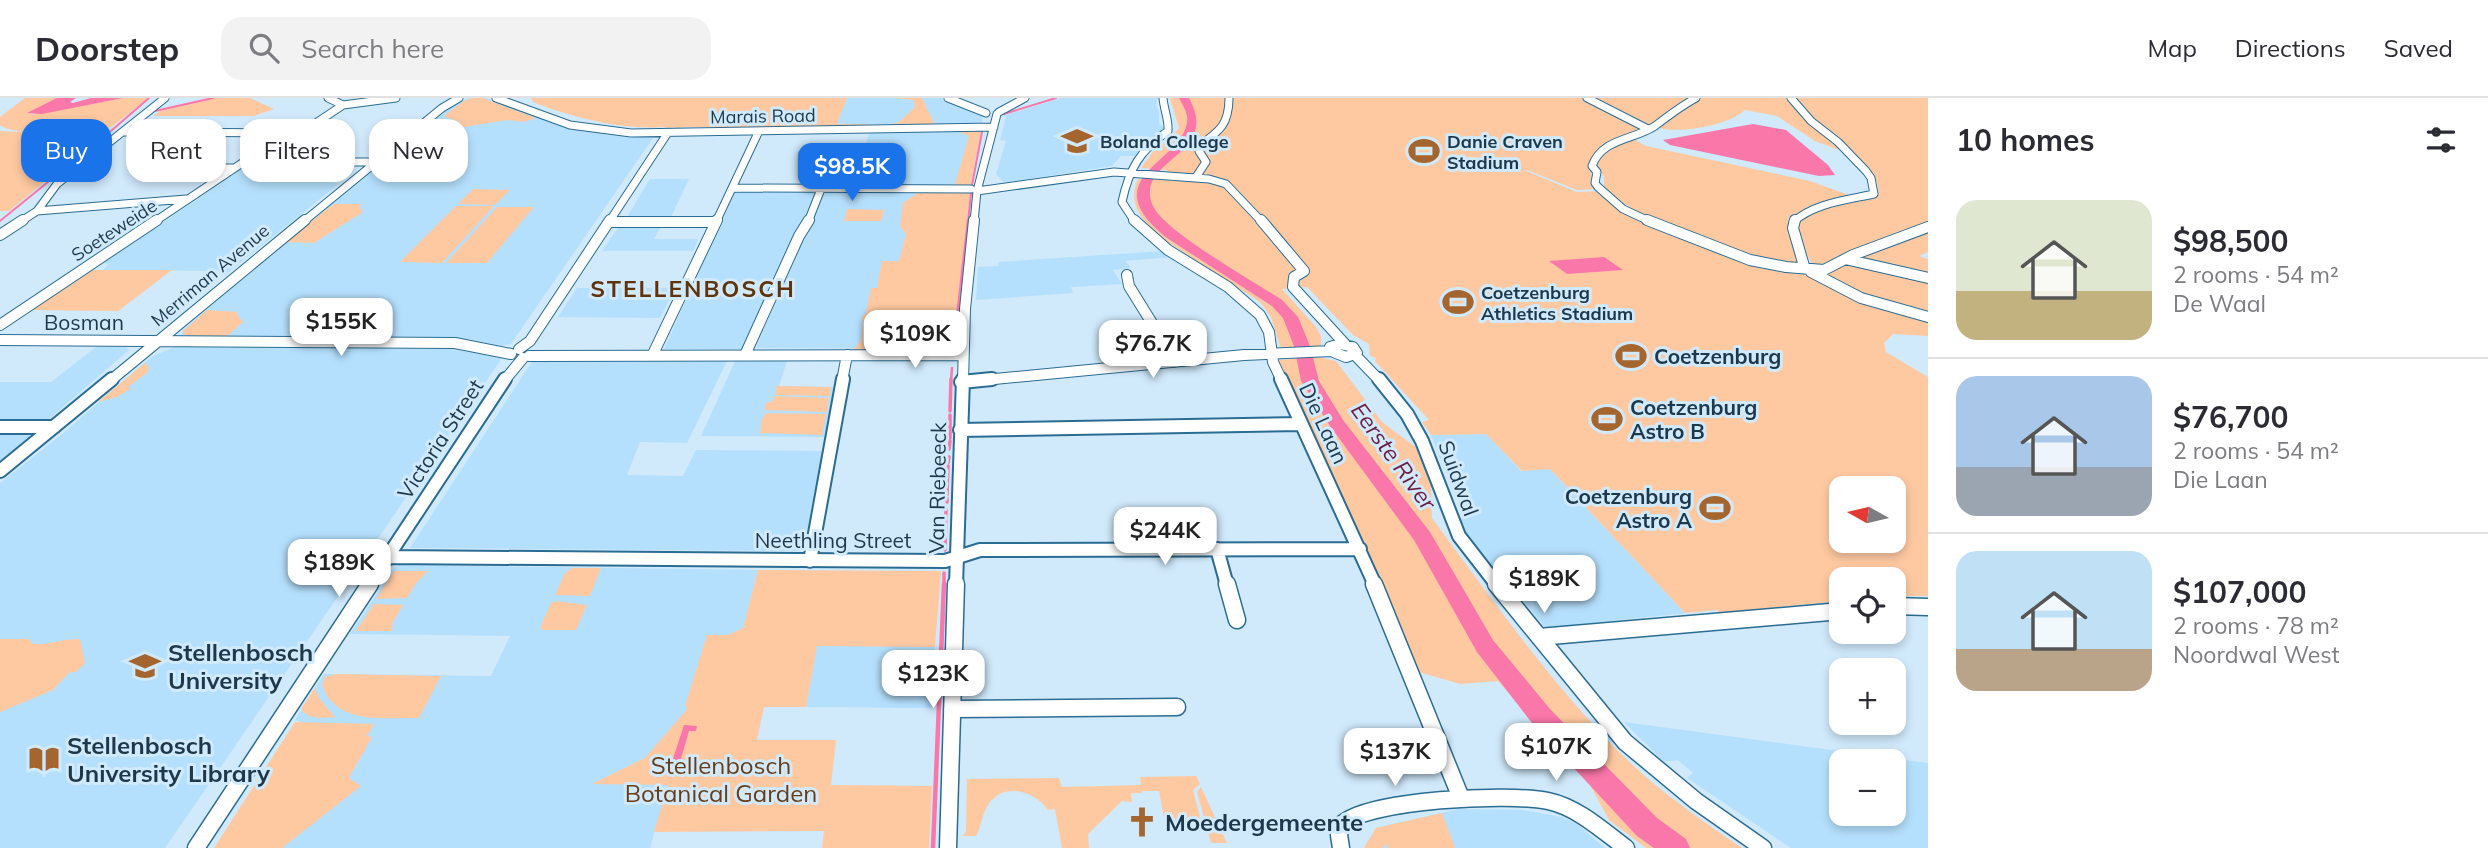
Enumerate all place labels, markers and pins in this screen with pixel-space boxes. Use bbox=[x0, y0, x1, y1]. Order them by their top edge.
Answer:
school or university icon: Boland College bbox=[1060, 124, 1094, 158]
place label: Boland College bbox=[1100, 130, 1229, 153]
place label: Danie Craven Stadium bbox=[1447, 130, 1563, 174]
sports icon: Danie Craven Stadium bbox=[1407, 134, 1441, 168]
pin: $98.5K bbox=[795, 144, 909, 203]
place label: Coetzenburg Athletics Stadium bbox=[1481, 281, 1633, 325]
sports icon: Coetzenburg Athletics Stadium bbox=[1441, 285, 1475, 319]
pin: $155K bbox=[292, 299, 390, 358]
pin: $109K bbox=[866, 310, 964, 370]
pin: $76.7K bbox=[1096, 320, 1210, 380]
sports icon: Coetzenburg bbox=[1614, 339, 1648, 373]
place label: Coetzenburg bbox=[1654, 343, 1781, 369]
place label: Coetzenburg Astro B bbox=[1630, 394, 1757, 444]
sports icon: Coetzenburg Astro B bbox=[1590, 402, 1624, 436]
place label: Coetzenburg Astro A bbox=[1565, 483, 1692, 533]
sports icon: Coetzenburg Astro A bbox=[1698, 491, 1732, 525]
pin: $244K bbox=[1116, 508, 1214, 567]
pin: $189K bbox=[290, 540, 388, 599]
pin: $189K bbox=[1495, 556, 1593, 615]
place label: Stellenbosch University bbox=[168, 637, 313, 695]
school or university icon: Stellenbosch University bbox=[128, 649, 162, 683]
pin: $123K bbox=[884, 650, 982, 710]
pin: $107K bbox=[1507, 724, 1605, 783]
pin: $137K bbox=[1346, 728, 1444, 788]
place label: Stellenbosch University Library bbox=[67, 730, 271, 788]
library icon: Stellenbosch University Library bbox=[27, 742, 61, 776]
church icon: Moedergemeente bbox=[1125, 805, 1159, 839]
place label: Moedergemeente bbox=[1165, 807, 1363, 837]

